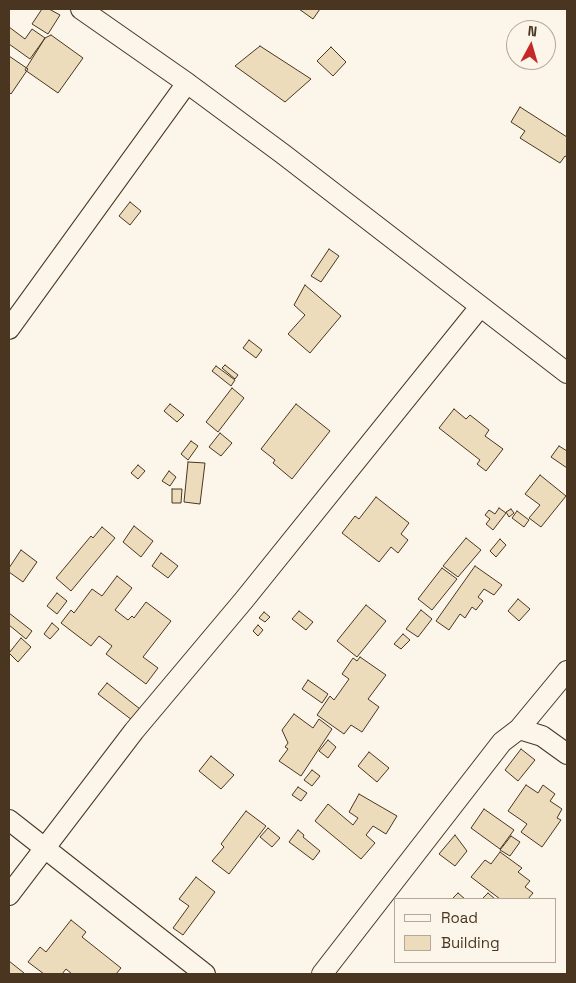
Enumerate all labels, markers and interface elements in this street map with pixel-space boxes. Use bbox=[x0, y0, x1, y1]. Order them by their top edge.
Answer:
north arrow bbox=[506, 20, 556, 70]
text: N bbox=[527, 22, 538, 41]
legend bbox=[394, 898, 556, 963]
text: Road bbox=[441, 908, 478, 927]
text: Building bbox=[441, 933, 500, 952]

